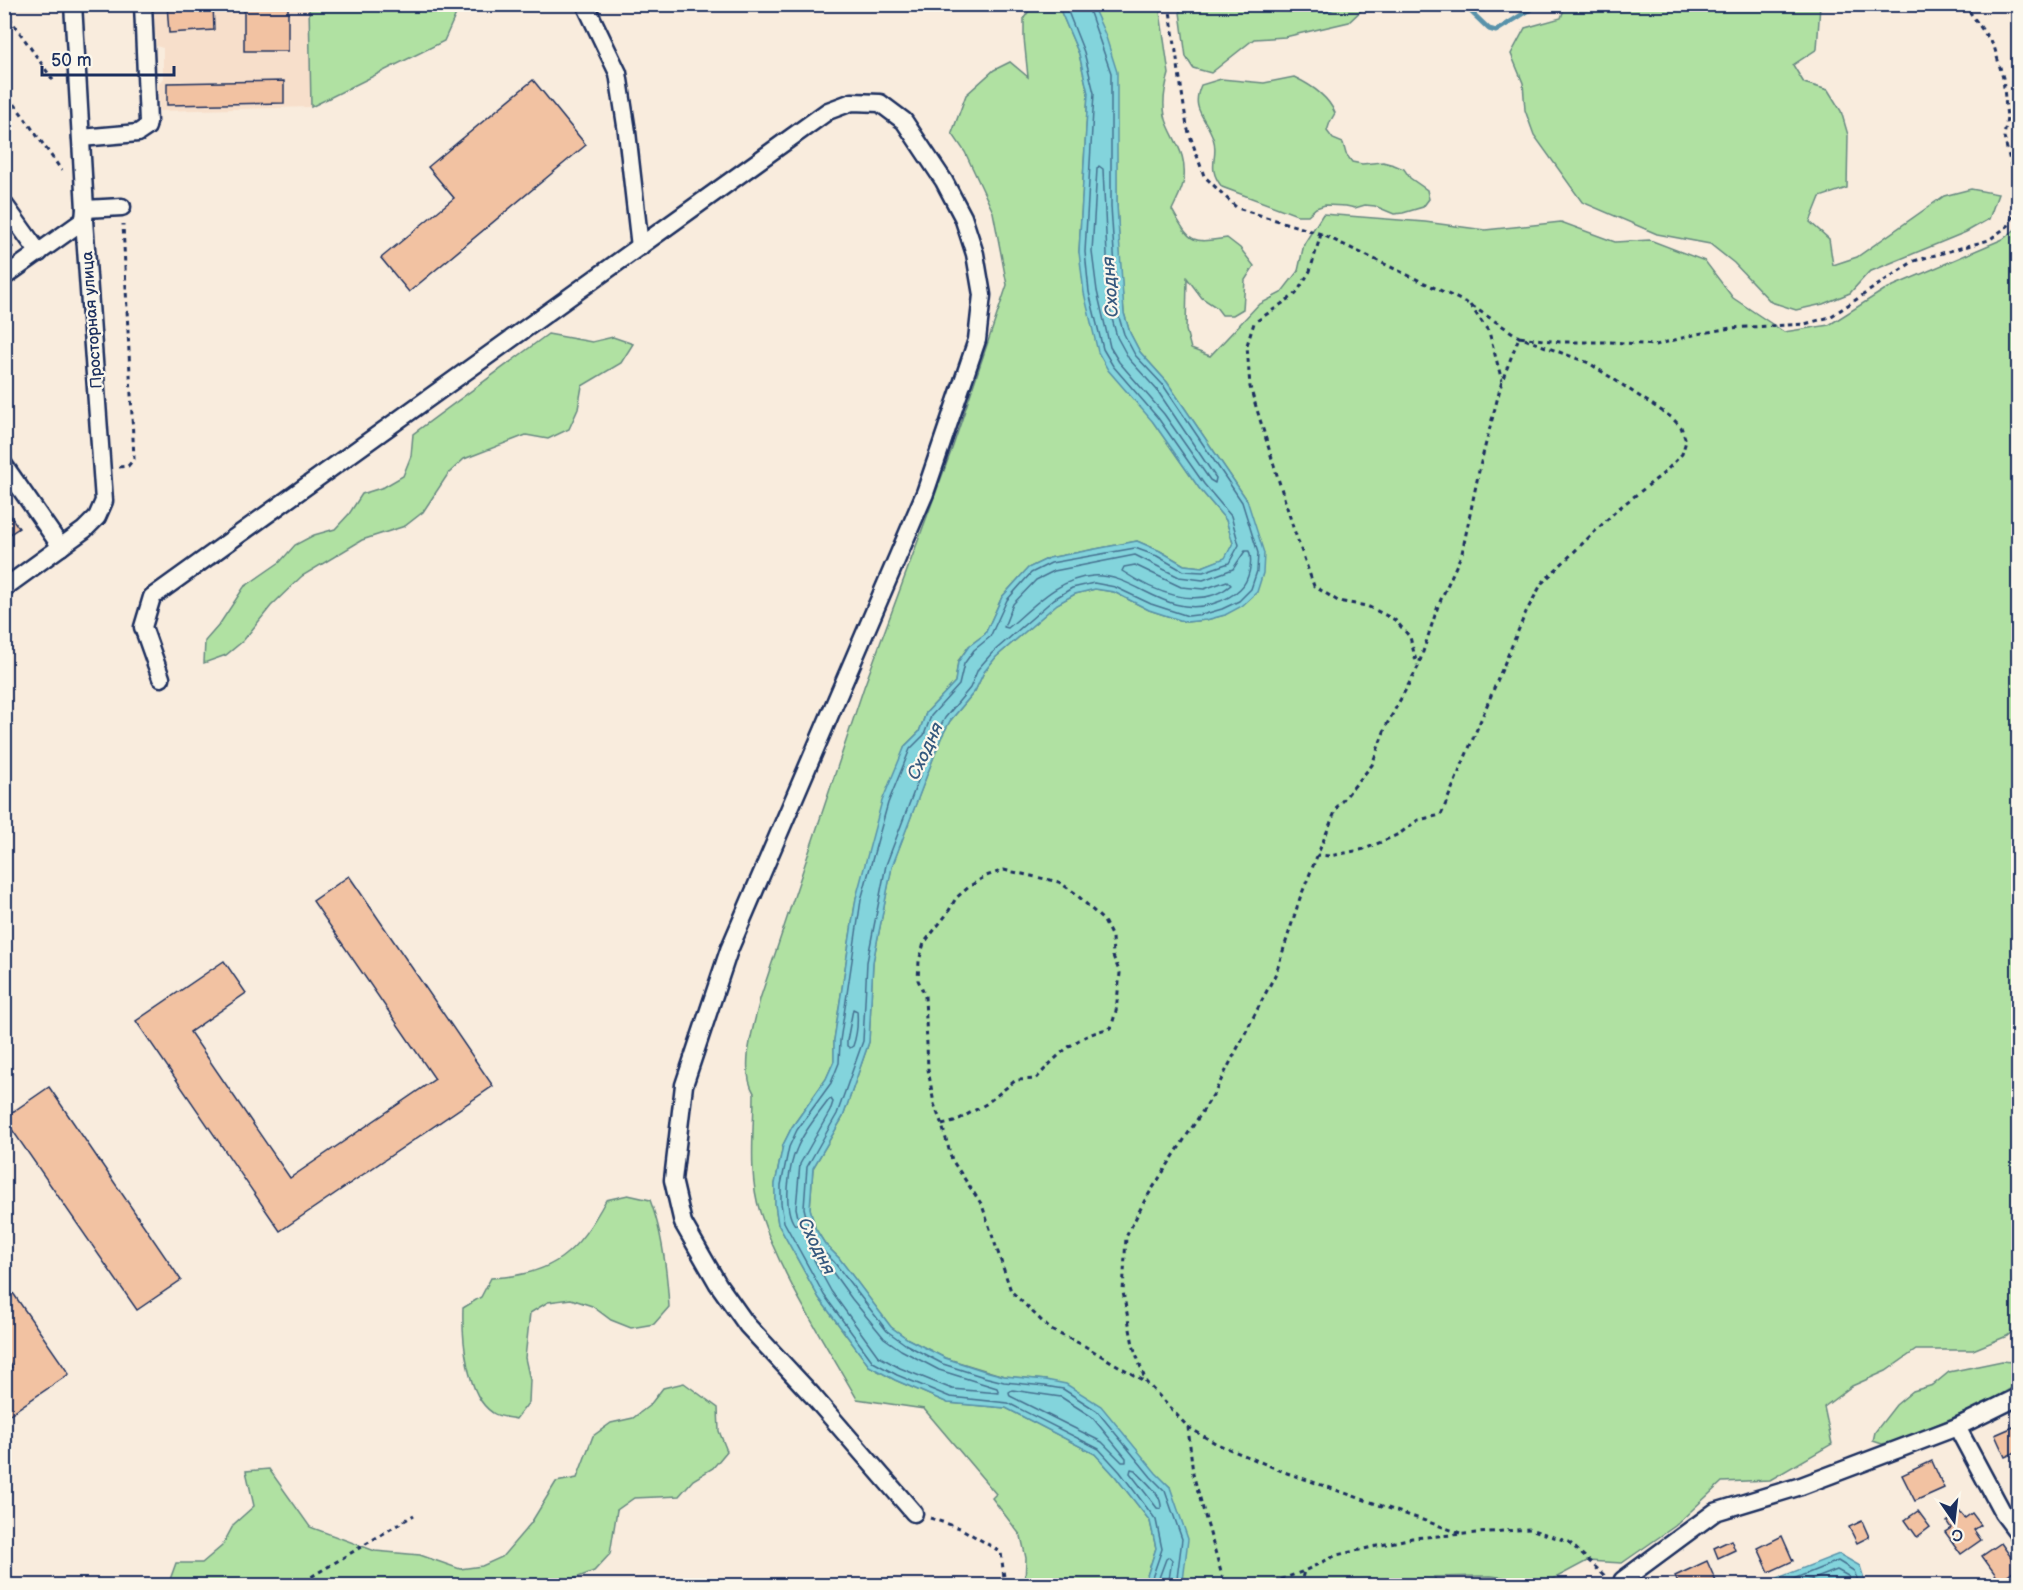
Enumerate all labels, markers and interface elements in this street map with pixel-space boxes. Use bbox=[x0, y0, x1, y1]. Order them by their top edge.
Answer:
scale bar bbox=[42, 39, 174, 77]
text: 50 m bbox=[51, 50, 92, 71]
street label: Просторная улица bbox=[78, 250, 107, 389]
water label: Сходня bbox=[1098, 256, 1123, 318]
water label: Сходня bbox=[903, 719, 948, 783]
water label: Сходня bbox=[793, 1214, 840, 1278]
north arrow bbox=[1924, 1491, 1984, 1551]
text: С bbox=[1950, 1524, 1965, 1545]

